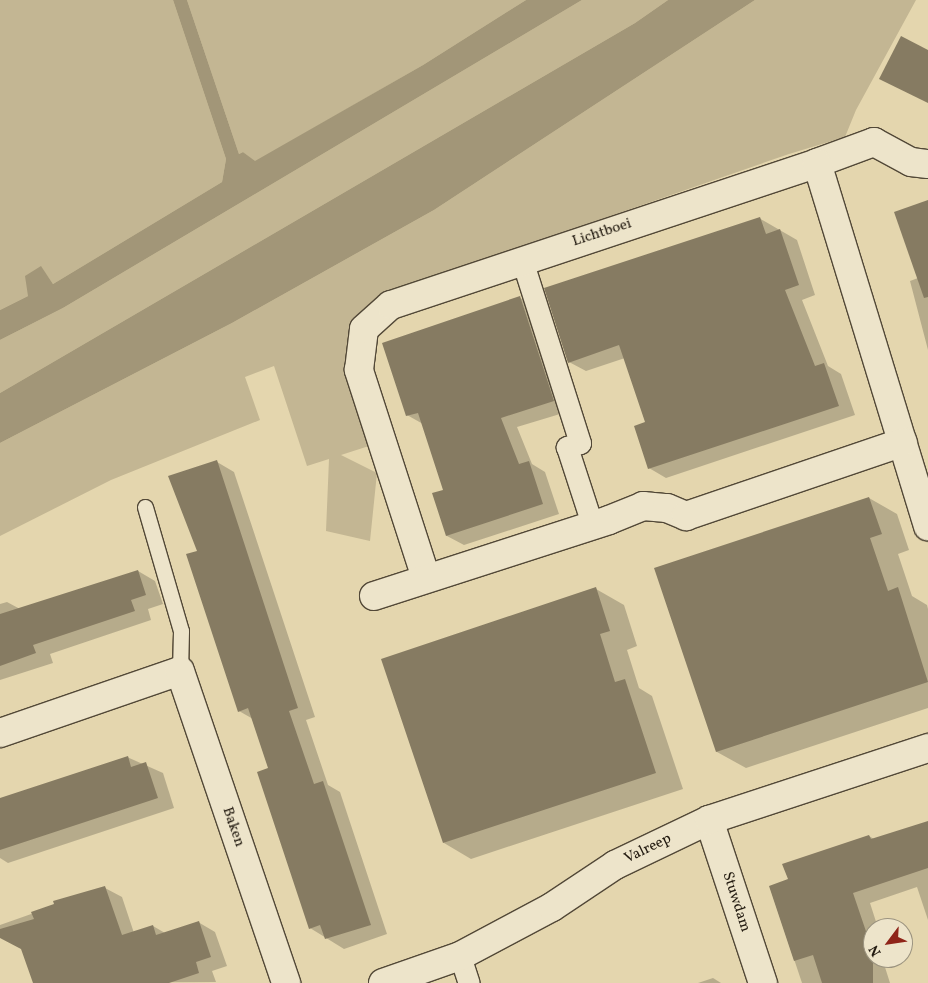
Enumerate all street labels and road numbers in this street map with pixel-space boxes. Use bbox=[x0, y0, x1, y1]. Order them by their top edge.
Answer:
street label: Lichtboei bbox=[570, 215, 634, 251]
street label: Baken bbox=[218, 805, 248, 849]
street label: Valreep bbox=[622, 830, 674, 868]
street label: Stuwdam bbox=[718, 870, 754, 934]

